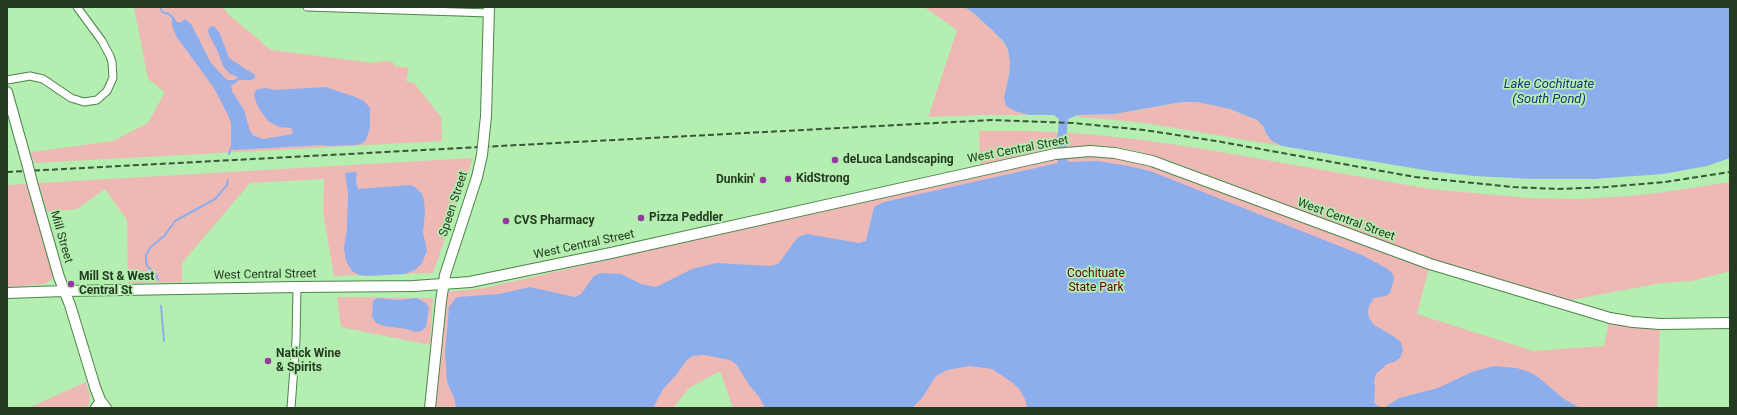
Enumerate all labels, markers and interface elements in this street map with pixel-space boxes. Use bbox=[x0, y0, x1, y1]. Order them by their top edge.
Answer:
water label: Lake Cochituate (South Pond) bbox=[1504, 77, 1594, 108]
street label: West Central Street bbox=[966, 133, 1070, 167]
place label: deLuca Landscaping bbox=[843, 153, 954, 167]
marker: deLuca Landscaping bbox=[830, 155, 840, 165]
street label: Speen Street bbox=[437, 170, 471, 238]
place label: KidStrong bbox=[796, 172, 850, 186]
place label: Dunkin' bbox=[716, 173, 755, 187]
marker: KidStrong bbox=[783, 174, 793, 184]
marker: Dunkin' bbox=[758, 175, 768, 185]
street label: West Central Street bbox=[1295, 196, 1397, 244]
street label: Mill Street bbox=[47, 209, 75, 265]
place label: Pizza Peddler bbox=[649, 211, 723, 225]
marker: Pizza Peddler bbox=[636, 213, 646, 223]
place label: CVS Pharmacy bbox=[514, 214, 594, 228]
marker: CVS Pharmacy bbox=[501, 216, 511, 226]
street label: West Central Street bbox=[532, 227, 636, 263]
street label: West Central Street bbox=[214, 267, 316, 283]
park label: Cochituate State Park bbox=[1067, 267, 1125, 295]
place label: Mill St & West Central St bbox=[79, 270, 154, 298]
marker: Mill St & West Central St bbox=[66, 279, 76, 289]
place label: Natick Wine & Spirits bbox=[276, 347, 341, 375]
marker: Natick Wine & Spirits bbox=[263, 356, 273, 366]

